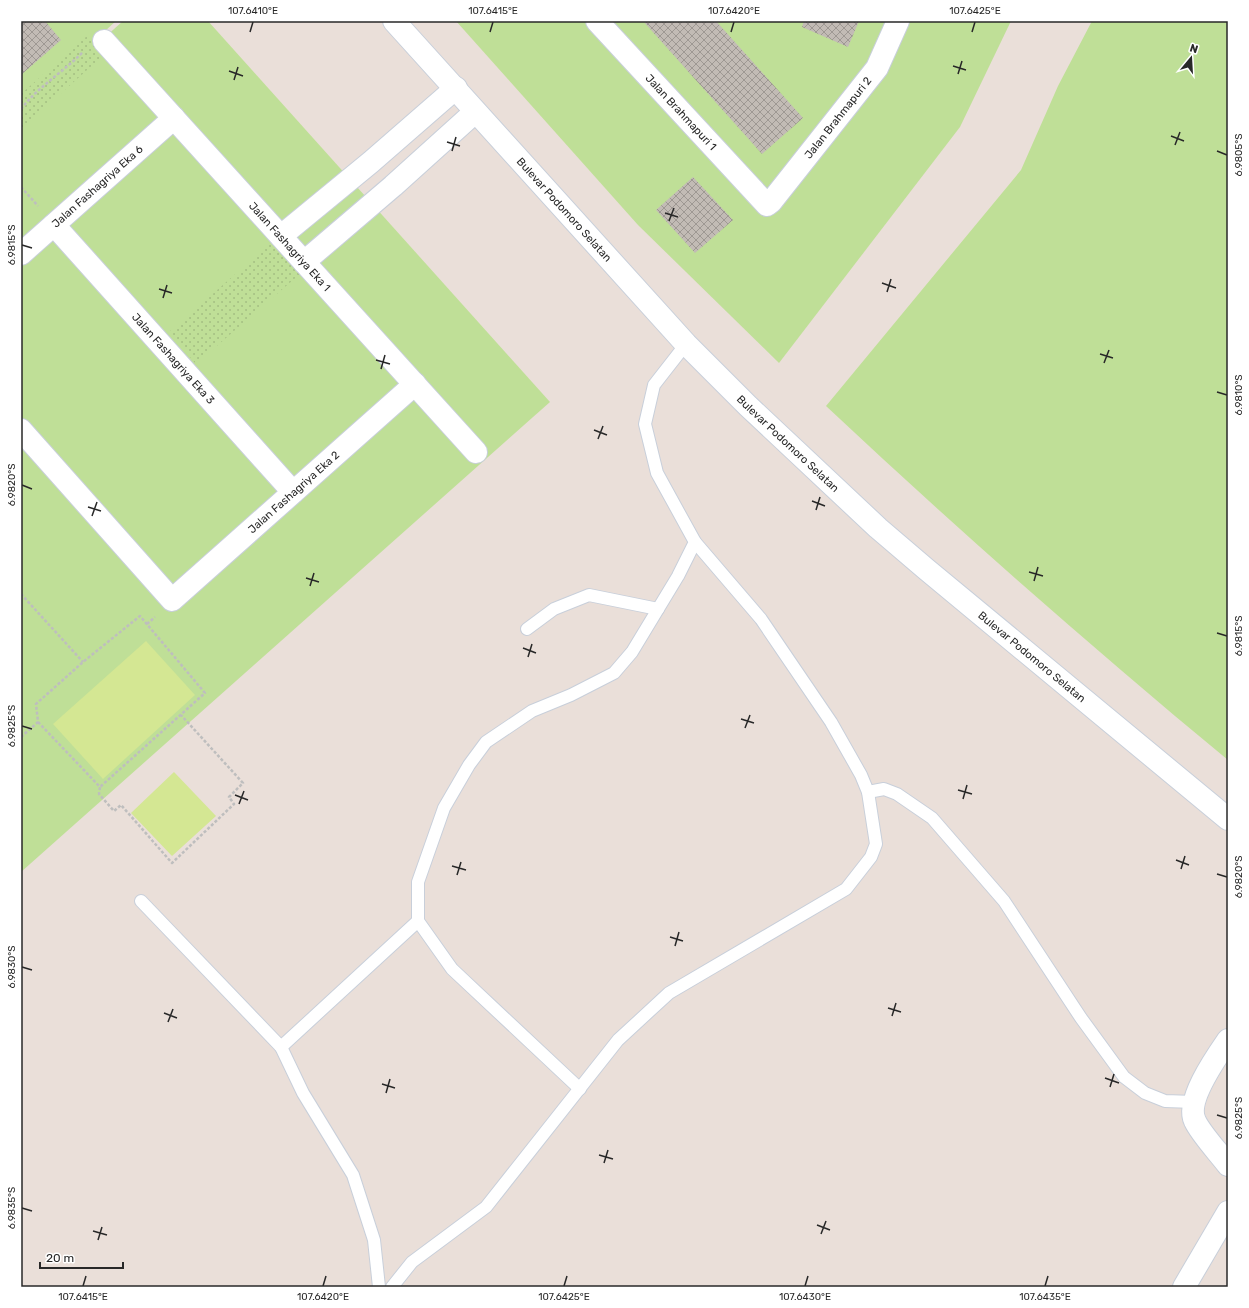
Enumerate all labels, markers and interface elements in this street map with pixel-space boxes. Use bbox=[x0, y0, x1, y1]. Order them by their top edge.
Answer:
text: 107.6410°E bbox=[228, 5, 278, 17]
text: 107.6415°E bbox=[468, 5, 518, 17]
text: 107.6420°E bbox=[708, 5, 760, 17]
text: 107.6425°E bbox=[949, 5, 1001, 17]
north arrow bbox=[1171, 38, 1211, 78]
text: N bbox=[1188, 42, 1200, 56]
street label: Jalan Brahmapuri 1 bbox=[643, 72, 719, 153]
street label: Jalan Brahmapuri 2 bbox=[802, 75, 874, 161]
text: 6.9805°S bbox=[1233, 134, 1245, 176]
street label: Jalan Fashagriya Eka 6 bbox=[49, 142, 146, 231]
street label: Bulevar Podomoro Selatan bbox=[514, 155, 614, 264]
street label: Jalan Fashagriya Eka 1 bbox=[246, 199, 333, 294]
text: 6.9815°S bbox=[6, 225, 18, 265]
street label: Jalan Fashagriya Eka 3 bbox=[129, 311, 217, 407]
text: 6.9810°S bbox=[1233, 374, 1245, 416]
street label: Bulevar Podomoro Selatan bbox=[734, 393, 842, 495]
street label: Jalan Fashagriya Eka 2 bbox=[246, 448, 342, 536]
text: 6.9820°S bbox=[6, 464, 18, 506]
street label: Bulevar Podomoro Selatan bbox=[975, 609, 1088, 705]
text: 6.9815°S bbox=[1233, 616, 1245, 656]
text: 6.9825°S bbox=[6, 705, 18, 747]
text: 6.9820°S bbox=[1233, 856, 1245, 898]
text: 6.9830°S bbox=[6, 946, 18, 988]
text: 6.9825°S bbox=[1233, 1097, 1245, 1139]
text: 6.9835°S bbox=[6, 1187, 18, 1229]
scale bar bbox=[40, 1244, 123, 1270]
text: 20 m bbox=[46, 1251, 74, 1265]
text: 107.6415°E bbox=[58, 1291, 108, 1303]
text: 107.6420°E bbox=[297, 1291, 349, 1303]
text: 107.6425°E bbox=[538, 1291, 590, 1303]
text: 107.6430°E bbox=[779, 1291, 831, 1303]
text: 107.6435°E bbox=[1019, 1291, 1071, 1303]

